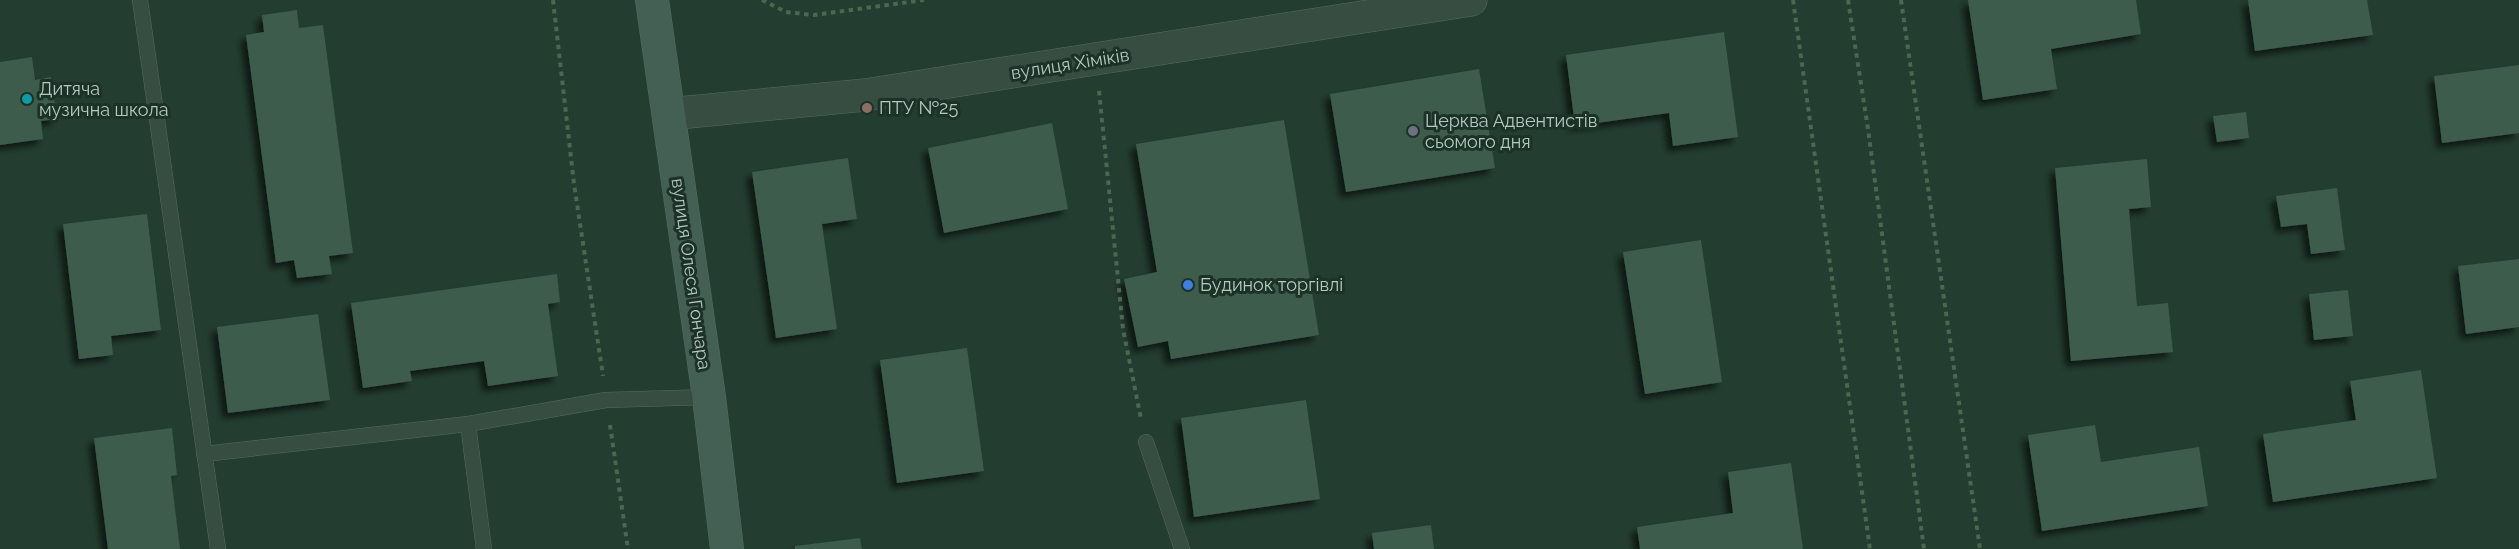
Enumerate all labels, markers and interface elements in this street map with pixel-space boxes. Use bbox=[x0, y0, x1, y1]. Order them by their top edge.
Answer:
street label: вулиця Хіміків bbox=[1009, 44, 1131, 83]
place label: Дитяча музична школа bbox=[39, 78, 169, 120]
marker: Дитяча музична школа bbox=[20, 92, 34, 106]
place label: ПТУ №25 bbox=[879, 97, 958, 118]
marker: ПТУ №25 bbox=[860, 101, 874, 115]
place label: Церква Адвентистів сьомого дня bbox=[1425, 110, 1597, 152]
marker: Церква Адвентистів сьомого дня bbox=[1406, 124, 1420, 138]
street label: вулиця Олеся Гончара bbox=[668, 177, 715, 371]
place label: Будинок торгівлі bbox=[1200, 274, 1343, 295]
marker: Будинок торгівлі bbox=[1181, 278, 1195, 292]

